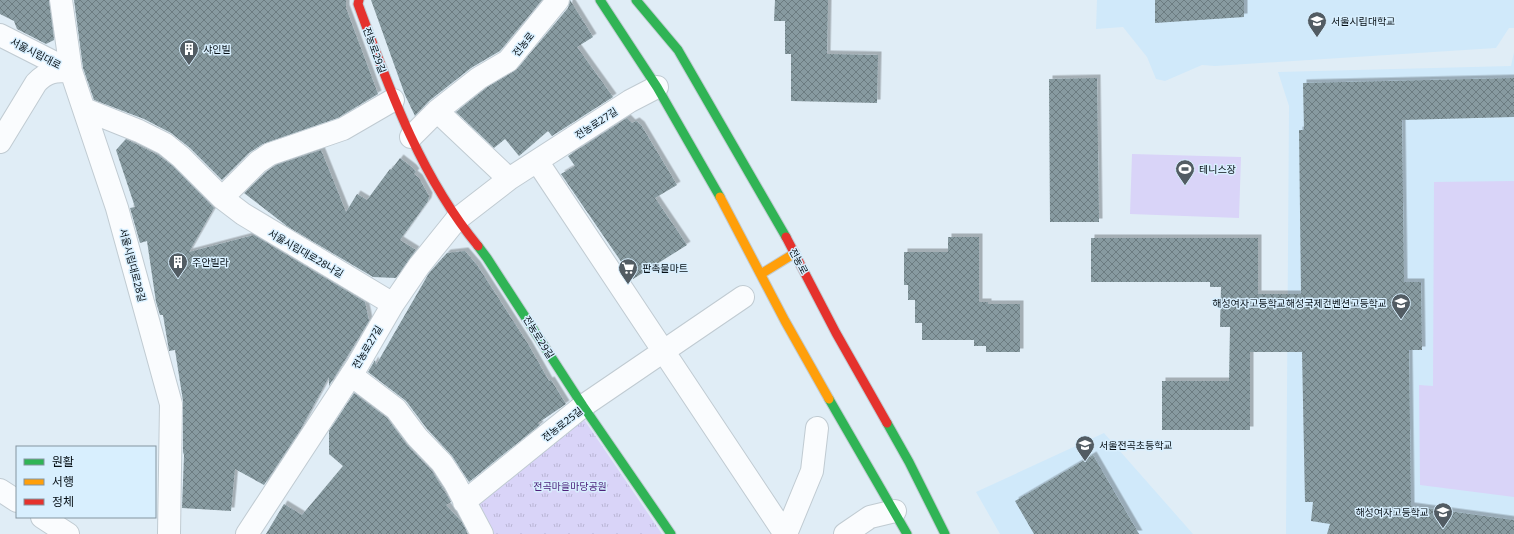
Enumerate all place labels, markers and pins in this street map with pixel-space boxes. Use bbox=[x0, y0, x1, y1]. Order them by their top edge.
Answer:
school or university icon: 서울시립대학교 bbox=[1306, 10, 1328, 38]
place label: 서울시립대학교 bbox=[1331, 14, 1395, 28]
building icon: 샤인빌 bbox=[178, 38, 200, 66]
place label: 샤인빌 bbox=[203, 42, 231, 56]
sports icon: 테니스장 bbox=[1174, 158, 1196, 186]
place label: 테니스장 bbox=[1199, 162, 1236, 176]
building icon: 주안빌라 bbox=[167, 251, 189, 279]
place label: 주안빌라 bbox=[192, 255, 230, 269]
supermarket icon: 판촉물마트 bbox=[617, 257, 639, 285]
place label: 판촉물마트 bbox=[642, 261, 688, 275]
school or university icon: 해성여자고등학교해성국제컨벤션고등학교 bbox=[1390, 292, 1412, 320]
place label: 해성여자고등학교해성국제컨벤션고등학교 bbox=[1212, 296, 1387, 310]
school or university icon: 서울전곡초등학교 bbox=[1074, 434, 1096, 462]
place label: 서울전곡초등학교 bbox=[1099, 438, 1173, 452]
school or university icon: 해성여자고등학교 bbox=[1432, 501, 1454, 529]
place label: 해성여자고등학교 bbox=[1355, 505, 1429, 519]

